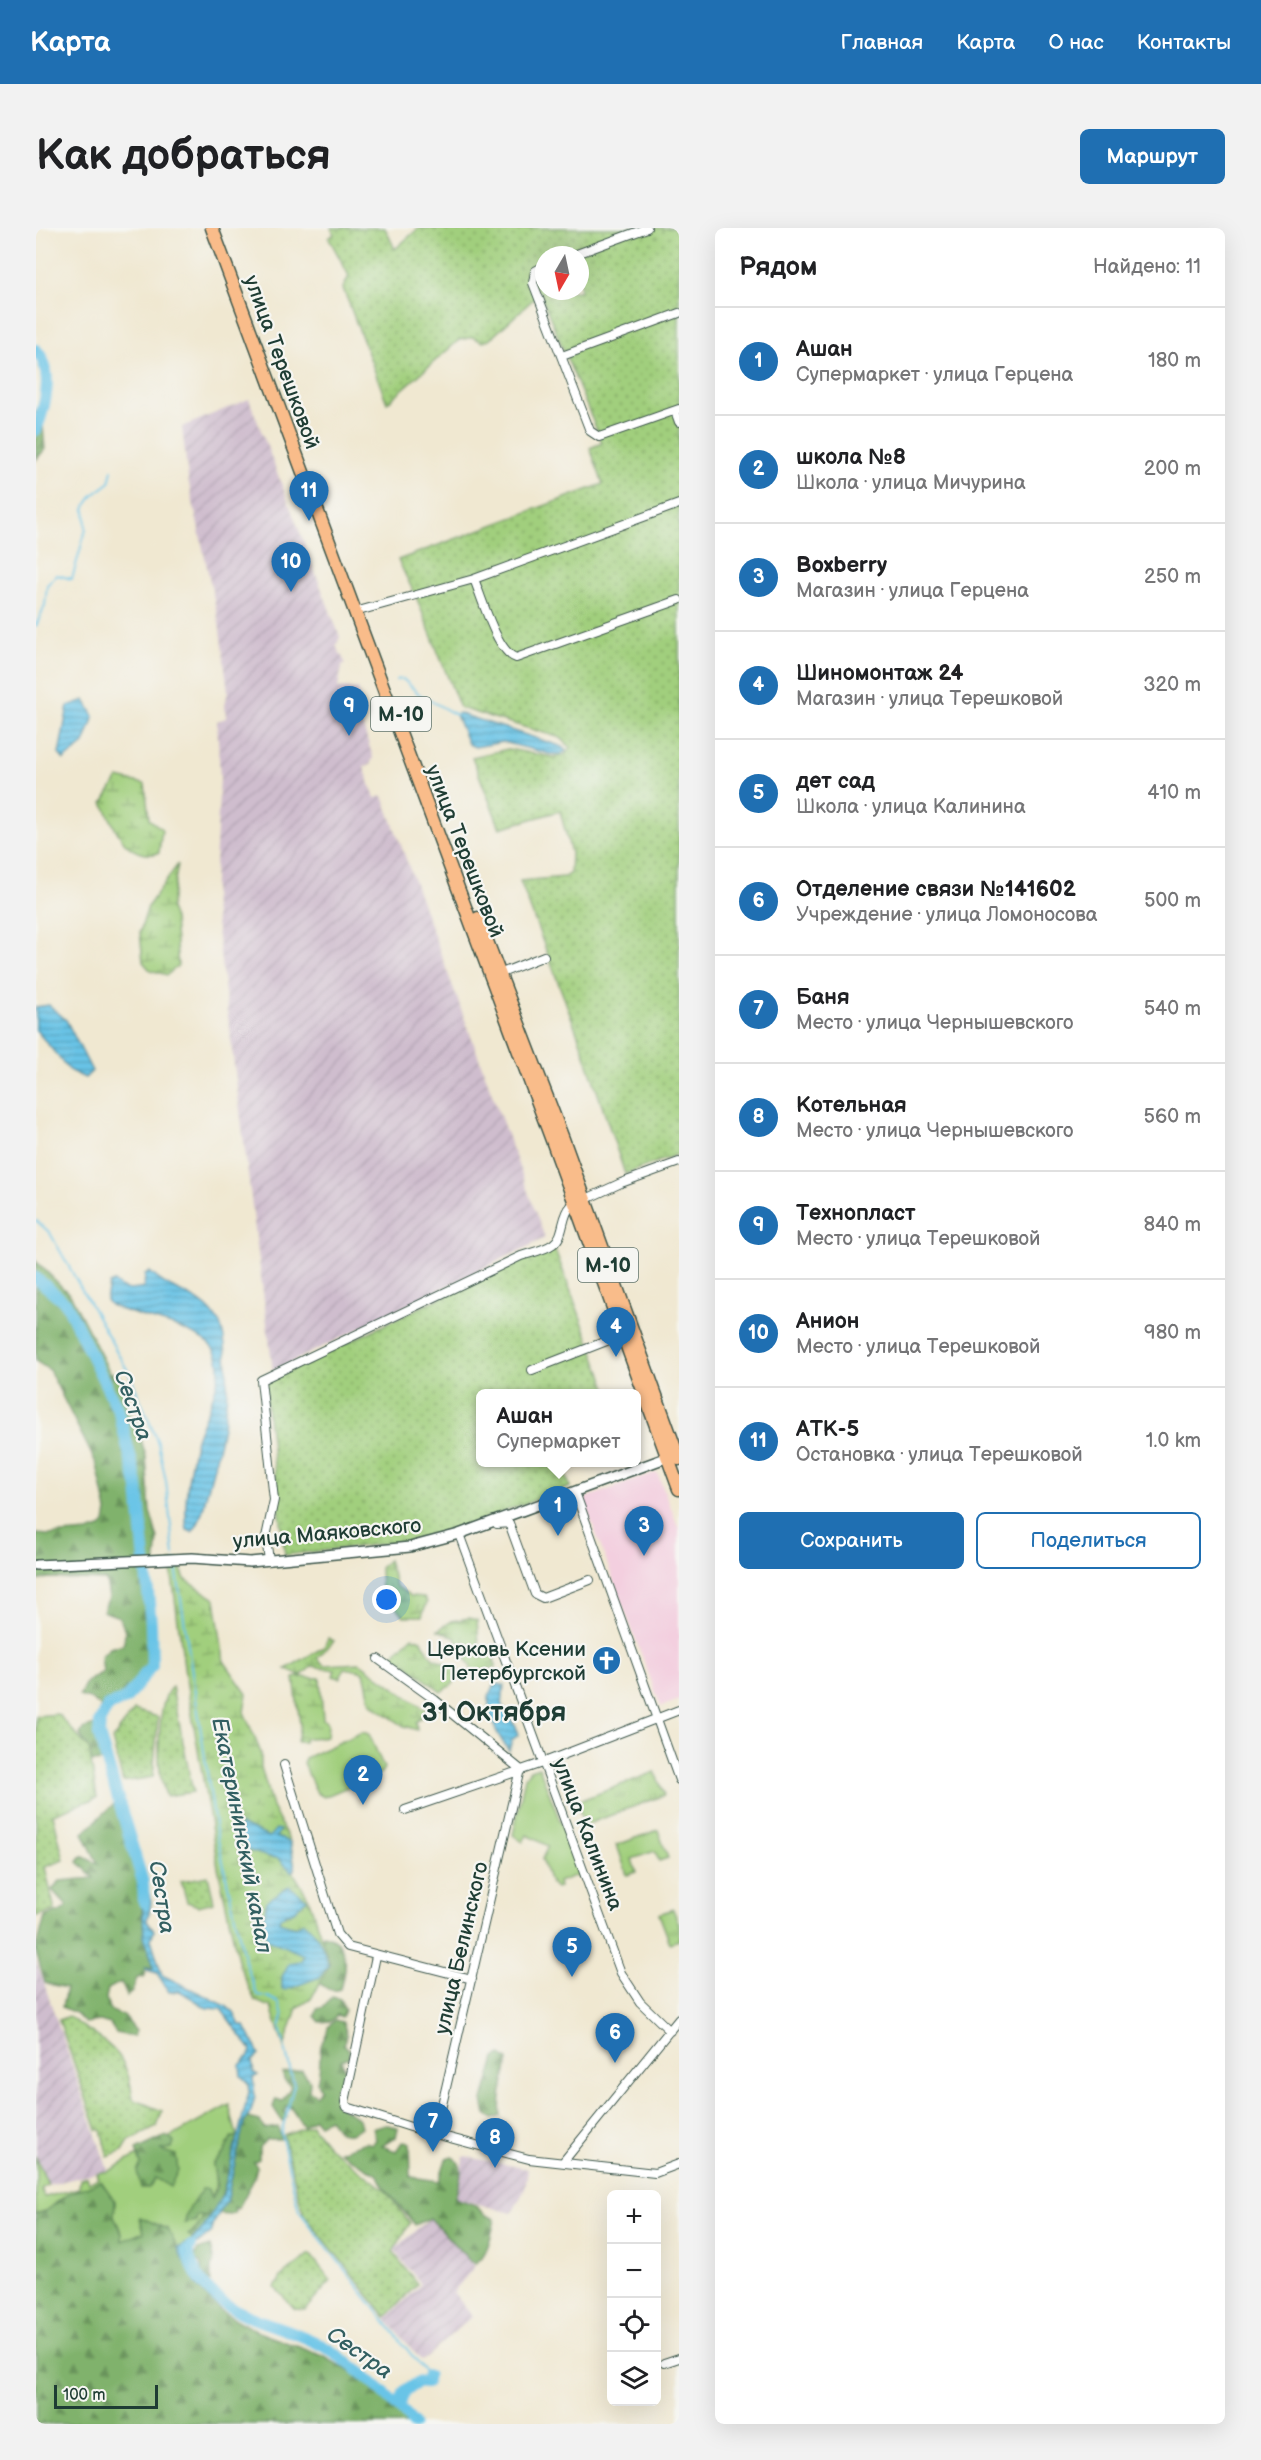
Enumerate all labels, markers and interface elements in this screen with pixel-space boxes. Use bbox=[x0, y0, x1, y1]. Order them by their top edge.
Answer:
text: Карта bbox=[30, 26, 110, 59]
text: Главная bbox=[840, 30, 923, 55]
text: Карта bbox=[956, 30, 1015, 55]
text: О нас bbox=[1048, 30, 1104, 55]
text: Контакты bbox=[1137, 30, 1231, 55]
button: Маршрут bbox=[1080, 129, 1225, 184]
text: Как добраться bbox=[36, 131, 331, 182]
north arrow bbox=[535, 246, 589, 300]
text: Рядом bbox=[739, 252, 817, 283]
text: Найдено: 11 bbox=[1093, 255, 1201, 279]
street label: улица Терешковой bbox=[238, 272, 325, 452]
text: Ашан bbox=[796, 336, 853, 363]
text: 1 bbox=[754, 349, 763, 373]
text: 180 m bbox=[1148, 349, 1201, 373]
text: Супермаркет · улица Герцена bbox=[796, 363, 1073, 387]
text: школа №8 bbox=[796, 444, 906, 471]
text: 2 bbox=[753, 457, 764, 481]
text: 200 m bbox=[1144, 457, 1201, 481]
text: Школа · улица Мичурина bbox=[796, 471, 1026, 495]
pin: 11 bbox=[290, 472, 328, 521]
pin: 10 bbox=[272, 542, 310, 592]
text: Boxberry bbox=[796, 552, 887, 579]
text: 3 bbox=[753, 565, 764, 589]
text: 250 m bbox=[1144, 565, 1201, 589]
text: Магазин · улица Герцена bbox=[796, 579, 1029, 603]
text: Шиномонтаж 24 bbox=[796, 660, 964, 687]
text: 4 bbox=[753, 673, 764, 697]
text: 320 m bbox=[1143, 673, 1201, 697]
pin: 9 bbox=[330, 686, 368, 736]
text: Магазин · улица Терешковой bbox=[796, 687, 1063, 711]
road number: М-10 bbox=[371, 697, 431, 731]
street label: улица Терешковой bbox=[420, 761, 509, 941]
text: дет сад bbox=[796, 768, 875, 795]
text: 5 bbox=[753, 781, 764, 805]
text: 410 m bbox=[1147, 781, 1201, 805]
text: Школа · улица Калинина bbox=[796, 795, 1026, 819]
text: Отделение связи №141602 bbox=[796, 876, 1076, 903]
text: 6 bbox=[752, 889, 765, 913]
text: 500 m bbox=[1144, 889, 1201, 913]
text: Учреждение · улица Ломоносова bbox=[796, 903, 1098, 927]
text: Баня bbox=[796, 984, 850, 1011]
text: 7 bbox=[753, 997, 764, 1021]
text: 540 m bbox=[1144, 997, 1201, 1021]
text: Место · улица Чернышевского bbox=[796, 1011, 1074, 1035]
text: Котельная bbox=[796, 1092, 907, 1119]
text: 8 bbox=[752, 1105, 765, 1129]
text: 560 m bbox=[1144, 1105, 1201, 1129]
text: Место · улица Чернышевского bbox=[796, 1119, 1074, 1143]
text: Технопласт bbox=[796, 1200, 916, 1227]
text: 9 bbox=[753, 1213, 764, 1237]
text: 840 m bbox=[1143, 1213, 1201, 1237]
text: Место · улица Терешковой bbox=[796, 1227, 1040, 1251]
road number: М-10 bbox=[578, 1248, 638, 1282]
pin: 4 bbox=[596, 1308, 636, 1357]
text: Анион bbox=[796, 1308, 860, 1335]
text: 10 bbox=[748, 1321, 769, 1345]
text: 980 m bbox=[1144, 1321, 1201, 1345]
text: Место · улица Терешковой bbox=[796, 1335, 1040, 1359]
water label: Сестра bbox=[107, 1366, 158, 1445]
popup bbox=[476, 1389, 641, 1467]
text: Ашан bbox=[496, 1403, 553, 1430]
text: АТК-5 bbox=[796, 1416, 859, 1443]
text: 11 bbox=[750, 1429, 767, 1453]
text: 1.0 km bbox=[1146, 1429, 1201, 1453]
text: Супермаркет bbox=[496, 1430, 621, 1454]
text: Остановка · улица Терешковой bbox=[796, 1443, 1083, 1467]
pin: 1 bbox=[538, 1486, 578, 1536]
pin: 3 bbox=[624, 1506, 664, 1556]
button: Сохранить bbox=[739, 1512, 964, 1569]
button: Поделиться bbox=[976, 1512, 1201, 1569]
street label: улица Маяковского bbox=[232, 1513, 422, 1554]
your location bbox=[372, 1585, 401, 1614]
place label: Церковь Ксении Петербургской bbox=[427, 1637, 586, 1686]
church icon: Церковь Ксении Петербургской bbox=[591, 1645, 623, 1677]
district label: 31 Октября bbox=[422, 1697, 566, 1729]
water label: Екатерининский канал bbox=[205, 1715, 278, 1956]
street label: улица Калинина bbox=[547, 1754, 628, 1914]
pin: 2 bbox=[344, 1756, 382, 1805]
water label: Сестра bbox=[142, 1859, 181, 1936]
street label: улица Белинского bbox=[429, 1859, 494, 2037]
pin: 5 bbox=[552, 1928, 592, 1977]
pin: 6 bbox=[596, 2014, 634, 2063]
pin: 7 bbox=[414, 2102, 452, 2152]
pin: 8 bbox=[476, 2118, 514, 2168]
map controls bbox=[607, 2190, 661, 2406]
button: + bbox=[607, 2190, 661, 2244]
button: − bbox=[607, 2244, 661, 2298]
button: locate bbox=[607, 2298, 661, 2352]
water label: Сестра bbox=[321, 2321, 397, 2385]
button: layers bbox=[607, 2352, 661, 2406]
scale bar bbox=[54, 2382, 158, 2410]
text: 100 m bbox=[63, 2386, 106, 2405]

